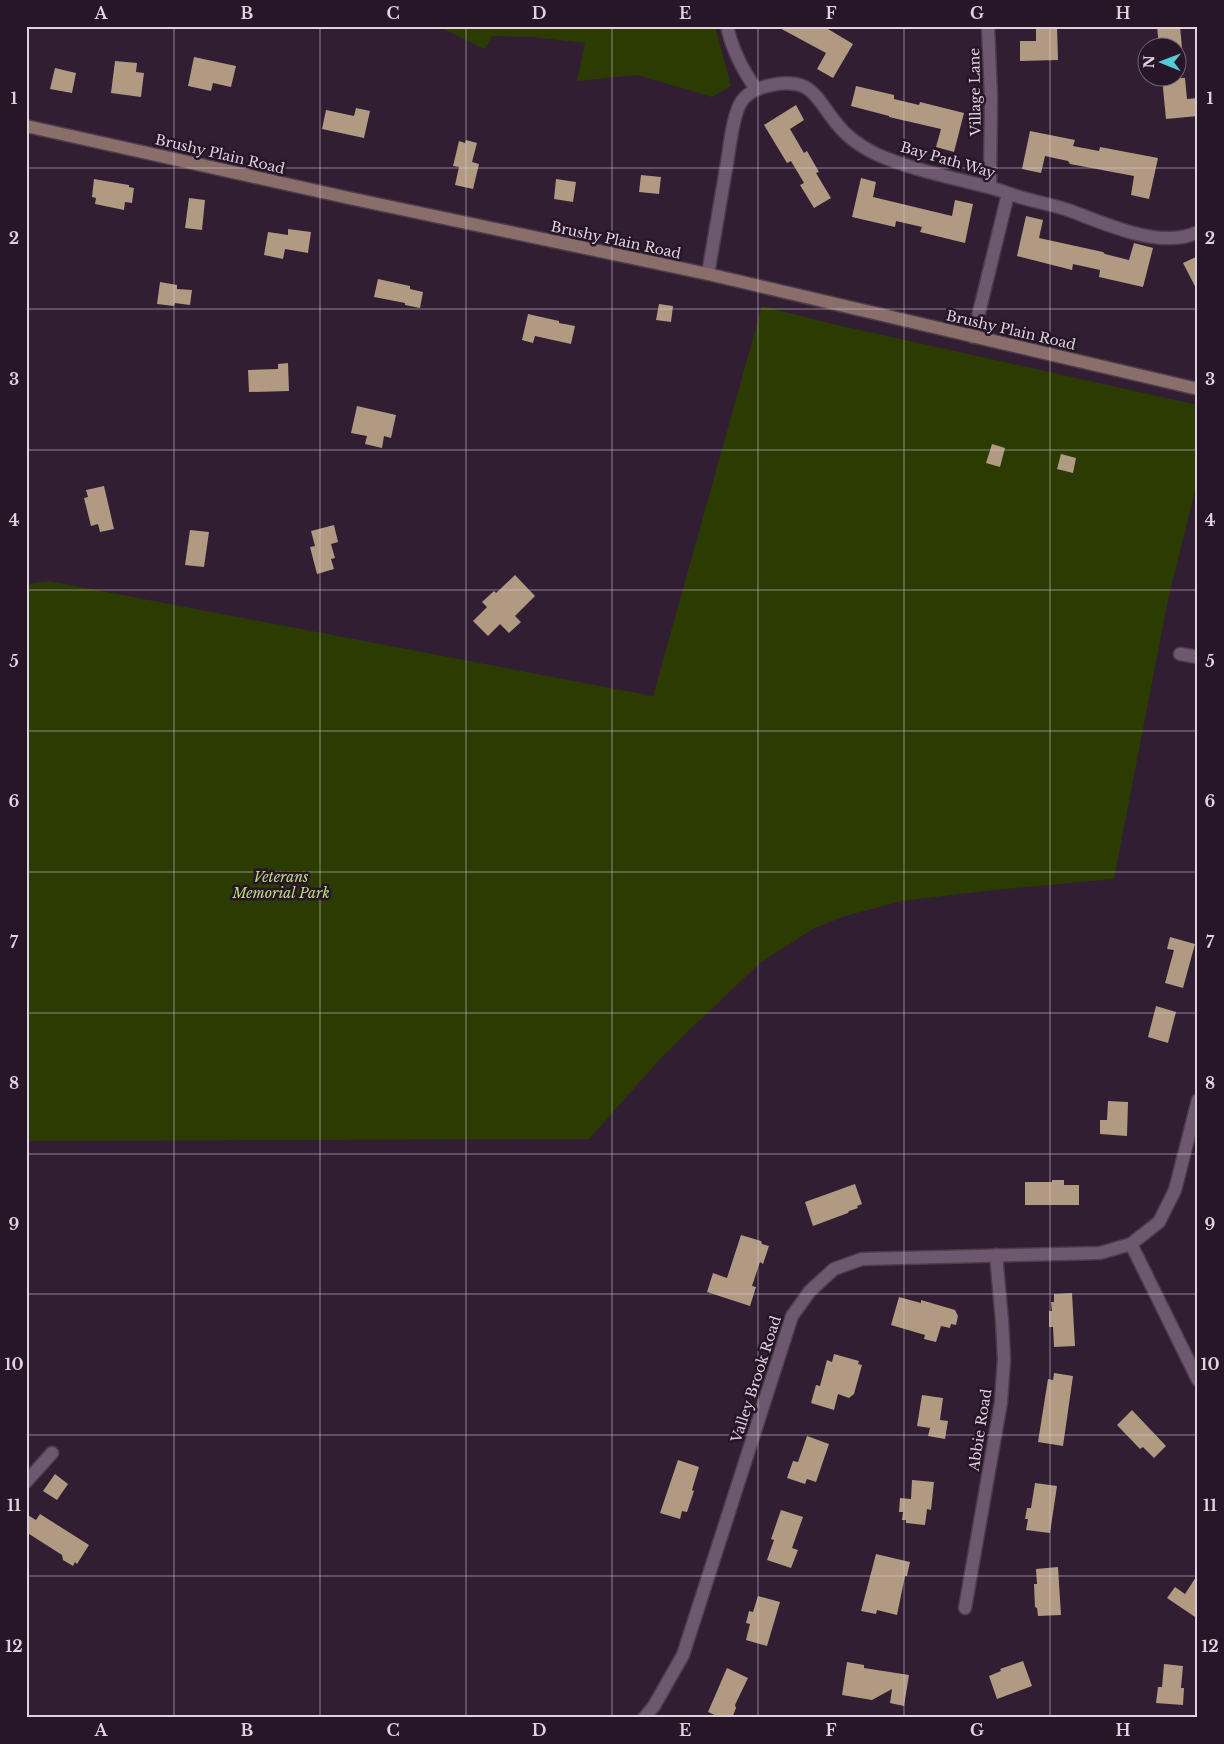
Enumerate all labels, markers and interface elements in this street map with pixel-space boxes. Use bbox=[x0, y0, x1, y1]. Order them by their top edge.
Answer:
text: A bbox=[94, 3, 109, 23]
text: B bbox=[241, 3, 254, 23]
text: C bbox=[386, 3, 400, 23]
text: D bbox=[532, 3, 546, 23]
text: E bbox=[679, 3, 691, 23]
text: F bbox=[825, 3, 837, 23]
text: G bbox=[970, 3, 984, 23]
text: H bbox=[1115, 3, 1131, 23]
north arrow bbox=[1136, 38, 1186, 88]
street label: Village Lane bbox=[965, 48, 985, 137]
text: N bbox=[1140, 55, 1158, 69]
text: 1 bbox=[11, 88, 18, 108]
text: 1 bbox=[1207, 88, 1214, 108]
street label: Brushy Plain Road bbox=[153, 130, 287, 178]
street label: Bay Path Way bbox=[898, 138, 998, 182]
street label: Brushy Plain Road bbox=[549, 217, 683, 263]
text: 2 bbox=[9, 228, 19, 248]
text: 2 bbox=[1205, 228, 1215, 248]
street label: Brushy Plain Road bbox=[944, 306, 1078, 354]
text: 3 bbox=[9, 369, 19, 389]
text: 3 bbox=[1205, 369, 1215, 389]
text: 4 bbox=[9, 510, 19, 530]
text: 4 bbox=[1205, 510, 1215, 530]
text: 5 bbox=[9, 651, 19, 671]
text: 5 bbox=[1205, 651, 1215, 671]
text: 6 bbox=[9, 791, 20, 811]
text: 6 bbox=[1205, 791, 1216, 811]
park label: Veterans Memorial Park bbox=[231, 868, 330, 902]
text: 7 bbox=[10, 932, 19, 952]
text: 7 bbox=[1206, 932, 1215, 952]
text: 8 bbox=[9, 1073, 19, 1093]
text: 8 bbox=[1205, 1073, 1215, 1093]
text: 9 bbox=[9, 1214, 20, 1234]
text: 9 bbox=[1205, 1214, 1216, 1234]
street label: Valley Brook Road bbox=[727, 1313, 785, 1446]
text: 10 bbox=[4, 1354, 24, 1374]
text: 10 bbox=[1200, 1354, 1220, 1374]
street label: Abbie Road bbox=[964, 1387, 995, 1473]
text: 11 bbox=[7, 1495, 21, 1515]
text: 11 bbox=[1203, 1495, 1217, 1515]
text: 12 bbox=[5, 1636, 23, 1656]
text: 12 bbox=[1201, 1636, 1219, 1656]
text: A bbox=[94, 1720, 109, 1740]
text: B bbox=[241, 1720, 254, 1740]
text: C bbox=[386, 1720, 400, 1740]
text: D bbox=[532, 1720, 546, 1740]
text: E bbox=[679, 1720, 691, 1740]
text: F bbox=[825, 1720, 837, 1740]
text: G bbox=[970, 1720, 984, 1740]
text: H bbox=[1115, 1720, 1131, 1740]

